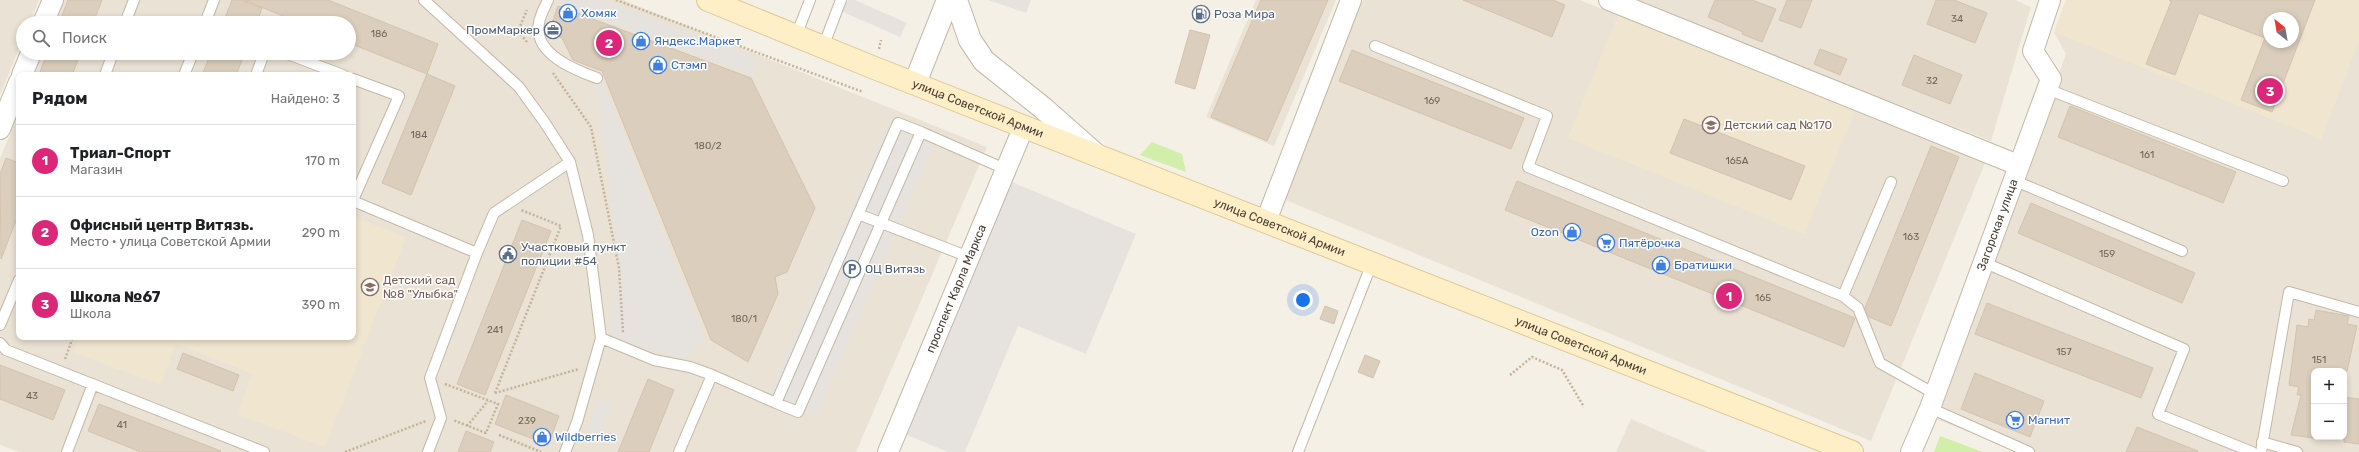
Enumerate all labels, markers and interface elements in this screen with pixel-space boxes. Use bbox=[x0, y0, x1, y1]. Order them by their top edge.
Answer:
shop icon: Хомяк bbox=[558, 3, 578, 23]
fuel station icon: Роза Мира bbox=[1191, 4, 1211, 24]
place label: Хомяк bbox=[581, 6, 617, 20]
place label: Роза Мира bbox=[1214, 7, 1275, 21]
north arrow bbox=[2263, 12, 2299, 48]
house number: 34 bbox=[1951, 13, 1963, 25]
search box bbox=[16, 16, 356, 60]
office icon: ПромМаркер bbox=[543, 20, 563, 40]
place label: ПромМаркер bbox=[466, 23, 540, 37]
icon: search bbox=[30, 27, 52, 49]
house number: 186 bbox=[371, 28, 387, 40]
pin: 2 bbox=[596, 28, 622, 58]
text: Поиск bbox=[62, 29, 107, 47]
shop icon: Яндекс.Маркет bbox=[631, 31, 651, 51]
place label: Яндекс.Маркет bbox=[654, 34, 741, 48]
shop icon: Стэмп bbox=[648, 55, 668, 75]
place label: Стэмп bbox=[671, 58, 707, 72]
house number: 32 bbox=[1926, 75, 1938, 87]
pin: 3 bbox=[2257, 76, 2283, 106]
street label: улица Советской Армии bbox=[910, 77, 1046, 141]
text: Рядом bbox=[32, 88, 88, 108]
text: Найдено: 3 bbox=[271, 91, 340, 106]
house number: 169 bbox=[1424, 95, 1440, 107]
school or university icon: Детский сад №170 bbox=[1701, 115, 1721, 135]
place label: Детский сад №170 bbox=[1724, 118, 1832, 132]
house number: 184 bbox=[411, 129, 427, 141]
house number: 180/2 bbox=[694, 140, 722, 152]
text: Триал-Спорт bbox=[70, 144, 171, 162]
house number: 161 bbox=[2140, 149, 2154, 161]
text: 1 bbox=[42, 153, 48, 168]
text: 170 m bbox=[305, 153, 340, 168]
house number: 165А bbox=[1726, 155, 1749, 167]
text: Магазин bbox=[70, 162, 123, 177]
street label: Загорская улица bbox=[1974, 177, 2021, 273]
street label: улица Советской Армии bbox=[1212, 195, 1347, 259]
text: Офисный центр Витязь. bbox=[70, 216, 253, 234]
street label: проспект Карла Маркса bbox=[923, 222, 989, 355]
shop icon: Ozon bbox=[1562, 222, 1582, 242]
text: 2 bbox=[41, 225, 49, 240]
text: 290 m bbox=[302, 225, 340, 240]
place label: Ozon bbox=[1531, 225, 1559, 239]
house number: 163 bbox=[1903, 231, 1919, 243]
supermarket icon: Пятёрочка bbox=[1596, 233, 1616, 253]
text: Место · улица Советской Армии bbox=[70, 234, 271, 249]
place label: Пятёрочка bbox=[1619, 236, 1681, 250]
place label: Участковый пункт полиции #54 bbox=[521, 240, 626, 268]
public building icon: Участковый пункт полиции #54 bbox=[498, 244, 518, 264]
house number: 159 bbox=[2099, 248, 2115, 260]
shop icon: Братишки bbox=[1651, 255, 1671, 275]
place label: Братишки bbox=[1674, 258, 1732, 272]
parking icon: ОЦ Витязь bbox=[842, 259, 862, 279]
place label: ОЦ Витязь bbox=[865, 262, 925, 276]
place label: Детский сад №8 "Улыбка" bbox=[383, 273, 458, 301]
school or university icon: Детский сад №8 "Улыбка" bbox=[360, 277, 380, 297]
pin: 1 bbox=[1716, 281, 1742, 311]
text: Школа №67 bbox=[70, 288, 160, 306]
your location bbox=[1293, 290, 1313, 310]
house number: 165 bbox=[1755, 292, 1771, 304]
text: 3 bbox=[41, 297, 49, 312]
text: 390 m bbox=[301, 297, 340, 312]
text: Школа bbox=[70, 306, 111, 321]
house number: 180/1 bbox=[731, 313, 757, 325]
street label: улица Советской Армии bbox=[1513, 313, 1649, 378]
house number: 241 bbox=[487, 324, 503, 336]
house number: 157 bbox=[2056, 346, 2072, 358]
house number: 151 bbox=[2312, 354, 2326, 366]
map controls bbox=[2311, 368, 2347, 440]
button: + bbox=[2311, 368, 2347, 404]
house number: 43 bbox=[26, 390, 38, 402]
button: − bbox=[2311, 404, 2347, 440]
supermarket icon: Магнит bbox=[2005, 410, 2025, 430]
place label: Магнит bbox=[2028, 413, 2070, 427]
house number: 239 bbox=[518, 415, 536, 427]
house number: 41 bbox=[117, 419, 127, 431]
shop icon: Wildberries bbox=[532, 427, 552, 447]
place label: Wildberries bbox=[555, 430, 616, 444]

